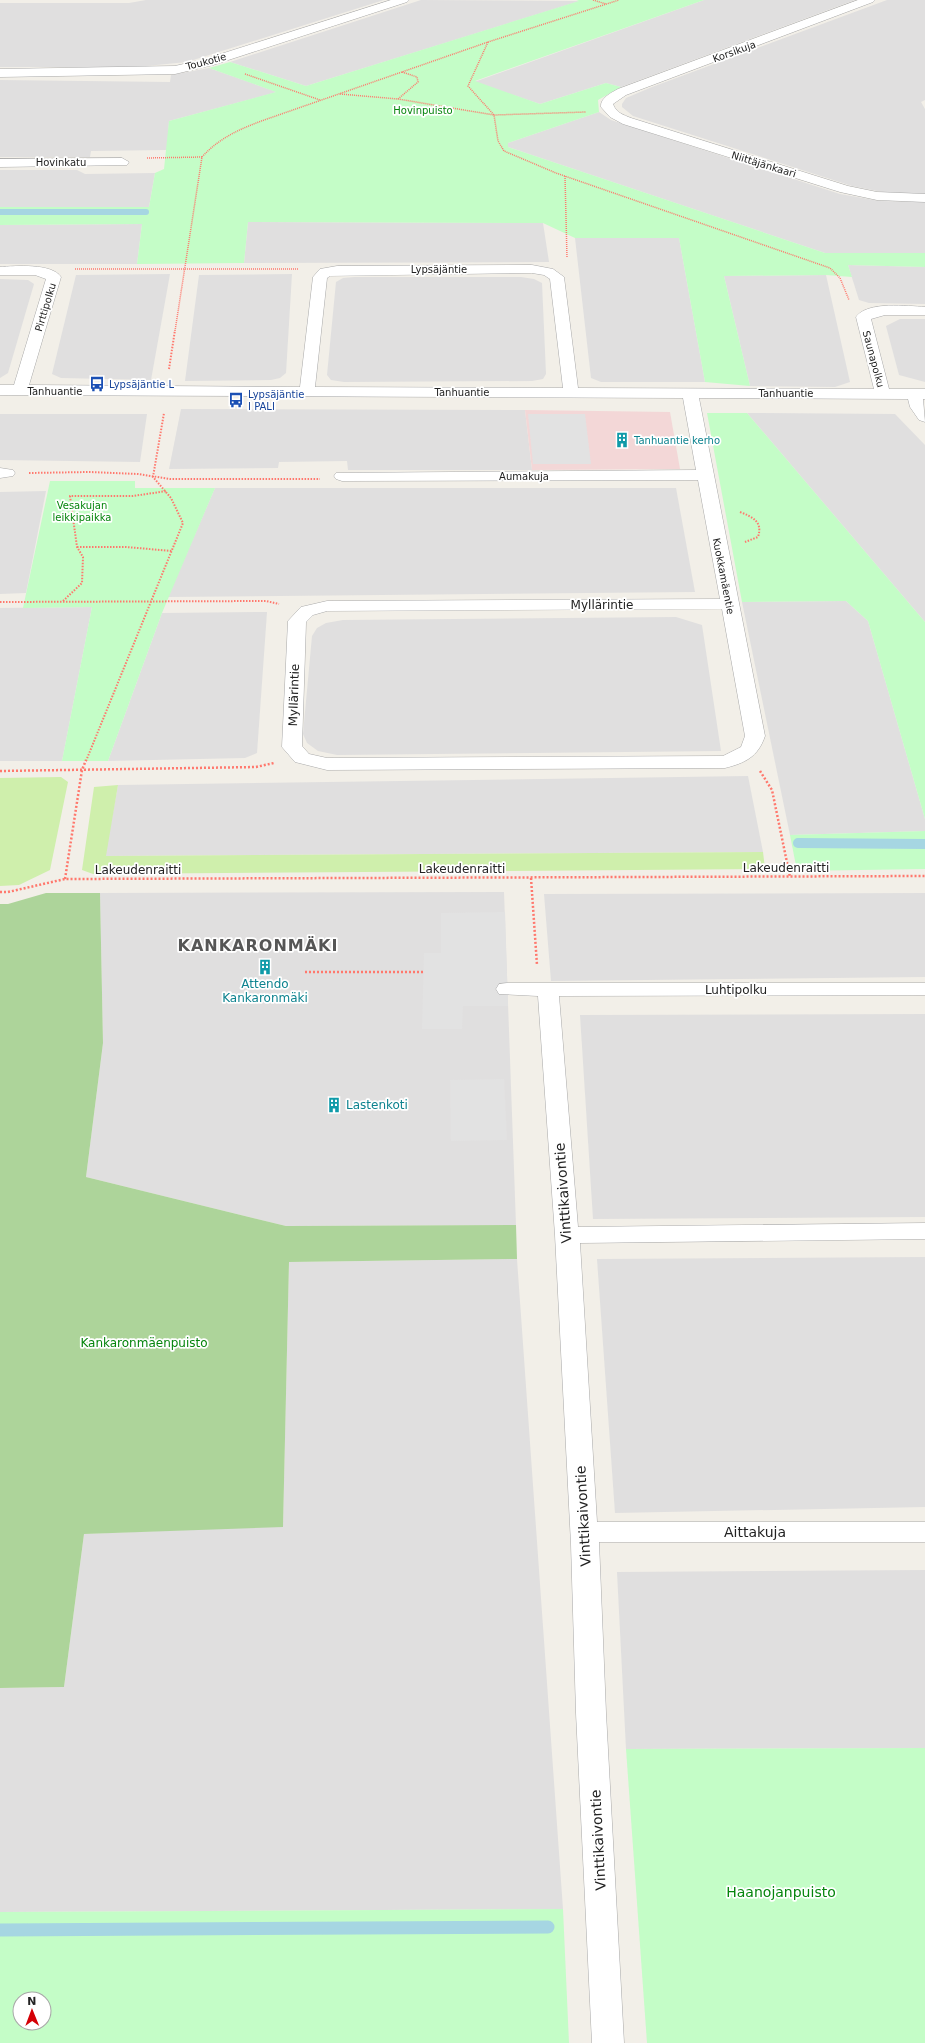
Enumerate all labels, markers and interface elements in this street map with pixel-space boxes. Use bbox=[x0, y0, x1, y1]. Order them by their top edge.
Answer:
street label: Korsikuja bbox=[711, 39, 757, 64]
street label: Toukotie bbox=[184, 51, 227, 72]
park label: Hovinpuisto bbox=[393, 105, 453, 116]
street label: Niittäjänkaari bbox=[730, 149, 798, 180]
street label: Hovinkatu bbox=[36, 157, 86, 168]
street label: Lypsäjäntie bbox=[411, 264, 467, 275]
street label: Pirttipolku bbox=[33, 281, 58, 333]
street label: Saunapolku bbox=[861, 330, 886, 389]
bus stop icon: Lypsäjäntie L bbox=[88, 375, 106, 393]
place label: Lypsäjäntie L bbox=[109, 379, 175, 390]
street label: Tanhuantie bbox=[27, 386, 82, 397]
street label: Tanhuantie bbox=[434, 387, 489, 398]
street label: Tanhuantie bbox=[758, 388, 813, 399]
place label: Lypsäjäntie I PALI bbox=[248, 389, 304, 412]
bus stop icon: Lypsäjäntie I PALI bbox=[227, 391, 245, 409]
building icon: Tanhuantie kerho bbox=[613, 431, 631, 449]
place label: Tanhuantie kerho bbox=[633, 435, 720, 446]
street label: Aumakuja bbox=[499, 471, 549, 482]
park label: Vesakujan leikkipaikka bbox=[53, 500, 111, 523]
street label: Kuokkamäentie bbox=[711, 537, 736, 615]
street label: Myllärintie bbox=[571, 598, 633, 612]
street label: Myllärintie bbox=[286, 663, 302, 727]
street label: Lakeudenraitti bbox=[743, 861, 829, 875]
street label: Lakeudenraitti bbox=[419, 862, 505, 876]
street label: Lakeudenraitti bbox=[95, 863, 181, 877]
district label: KANKARONMÄKI bbox=[178, 936, 338, 955]
building icon: Attendo Kankaronmäki bbox=[256, 958, 274, 976]
place label: Attendo Kankaronmäki bbox=[222, 977, 308, 1005]
street label: Luhtipolku bbox=[705, 983, 767, 997]
building icon: Lastenkoti bbox=[325, 1096, 343, 1114]
place label: Lastenkoti bbox=[346, 1098, 408, 1112]
street label: Vinttikaivontie bbox=[551, 1142, 575, 1244]
park label: Kankaronmäenpuisto bbox=[80, 1336, 208, 1350]
street label: Vinttikaivontie bbox=[572, 1465, 594, 1567]
street label: Aittakuja bbox=[724, 1524, 786, 1540]
street label: Vinttikaivontie bbox=[587, 1789, 609, 1891]
park label: Haanojanpuisto bbox=[726, 1884, 836, 1900]
north arrow bbox=[12, 1991, 52, 2031]
text: N bbox=[27, 1995, 37, 2008]

